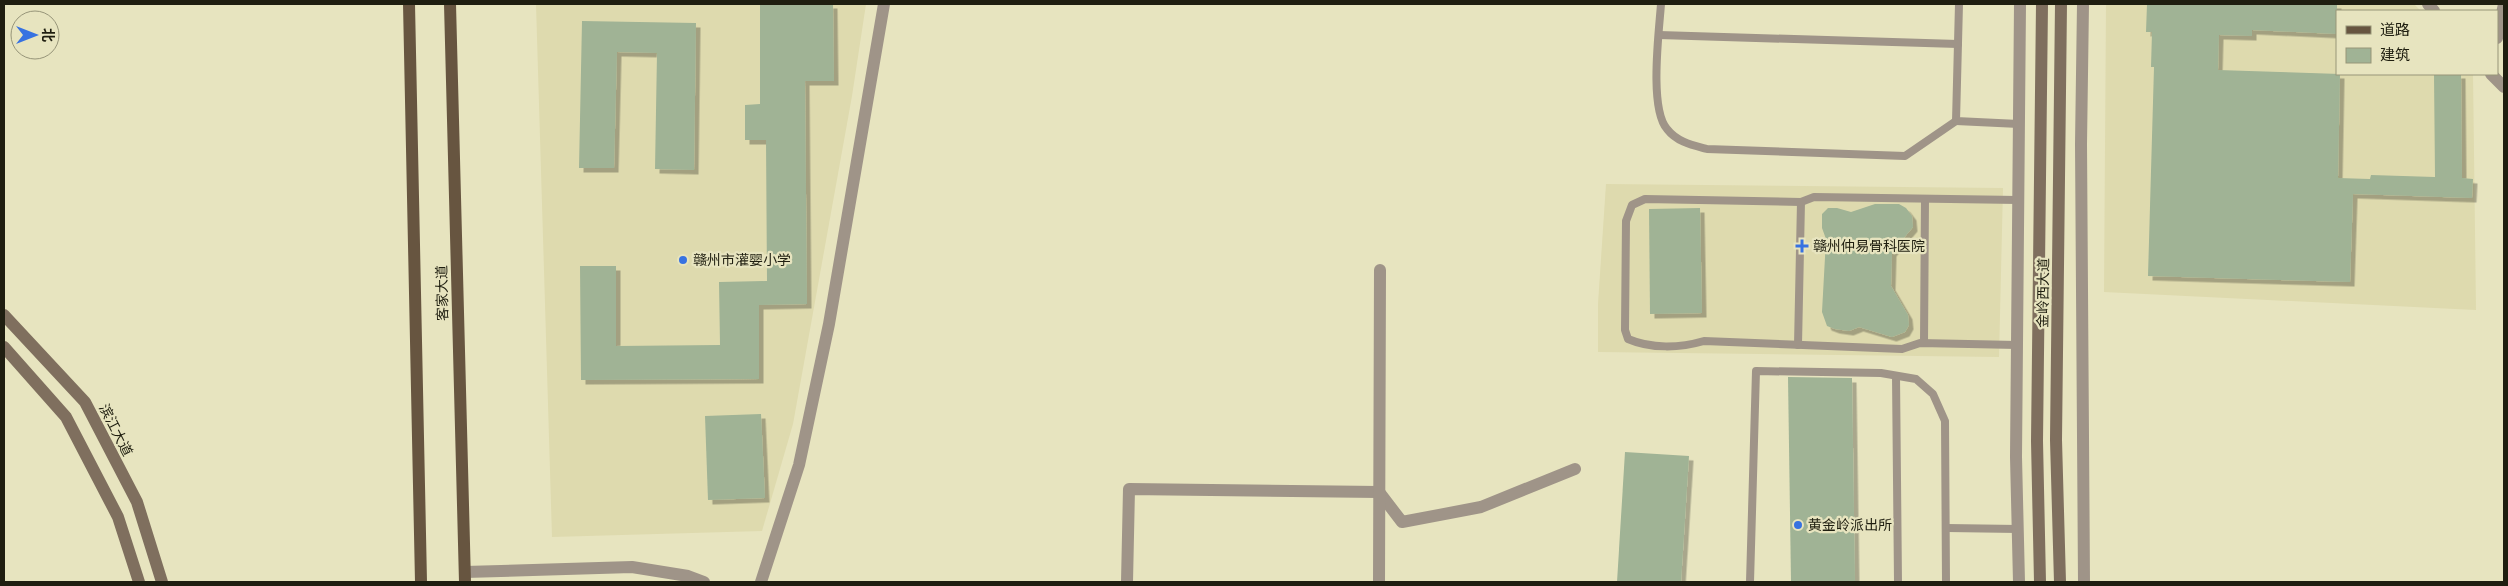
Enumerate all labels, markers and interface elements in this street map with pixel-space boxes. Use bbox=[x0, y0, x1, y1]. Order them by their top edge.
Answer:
north arrow bbox=[10, 10, 60, 60]
legend bbox=[2336, 10, 2498, 75]
text: 道路 bbox=[2380, 21, 2410, 38]
text: 北 bbox=[40, 28, 56, 42]
text: 建筑 bbox=[2380, 46, 2410, 63]
place label: 赣州仲易骨科医院 bbox=[1813, 238, 1925, 254]
marker: 赣州仲易骨科医院 bbox=[1795, 239, 1809, 253]
place label: 赣州市灌婴小学 bbox=[693, 252, 791, 268]
marker: 赣州市灌婴小学 bbox=[677, 254, 689, 266]
street label: 金岭西大道 bbox=[2034, 258, 2052, 328]
street label: 客家大道 bbox=[434, 265, 450, 321]
street label: 滨江大道 bbox=[96, 401, 136, 459]
place label: 黄金岭派出所 bbox=[1808, 517, 1892, 533]
marker: 黄金岭派出所 bbox=[1792, 519, 1804, 531]

